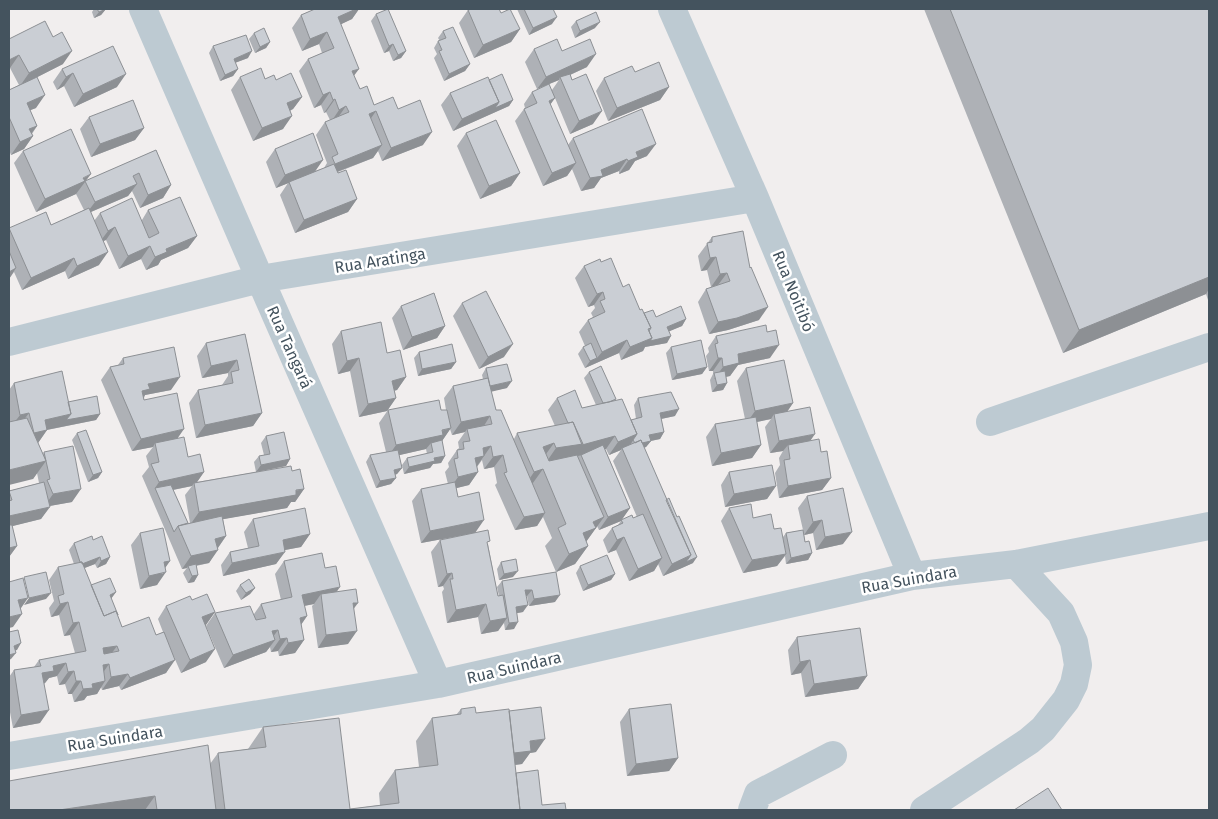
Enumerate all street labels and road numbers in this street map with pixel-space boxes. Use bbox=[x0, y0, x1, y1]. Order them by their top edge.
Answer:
street label: Rua Aratinga bbox=[333, 244, 427, 277]
street label: Rua Noitibó bbox=[769, 248, 818, 335]
street label: Rua Tangará bbox=[263, 303, 316, 392]
street label: Rua Suindara bbox=[860, 562, 958, 597]
street label: Rua Suindara bbox=[465, 647, 563, 688]
street label: Rua Suindara bbox=[66, 722, 164, 755]

